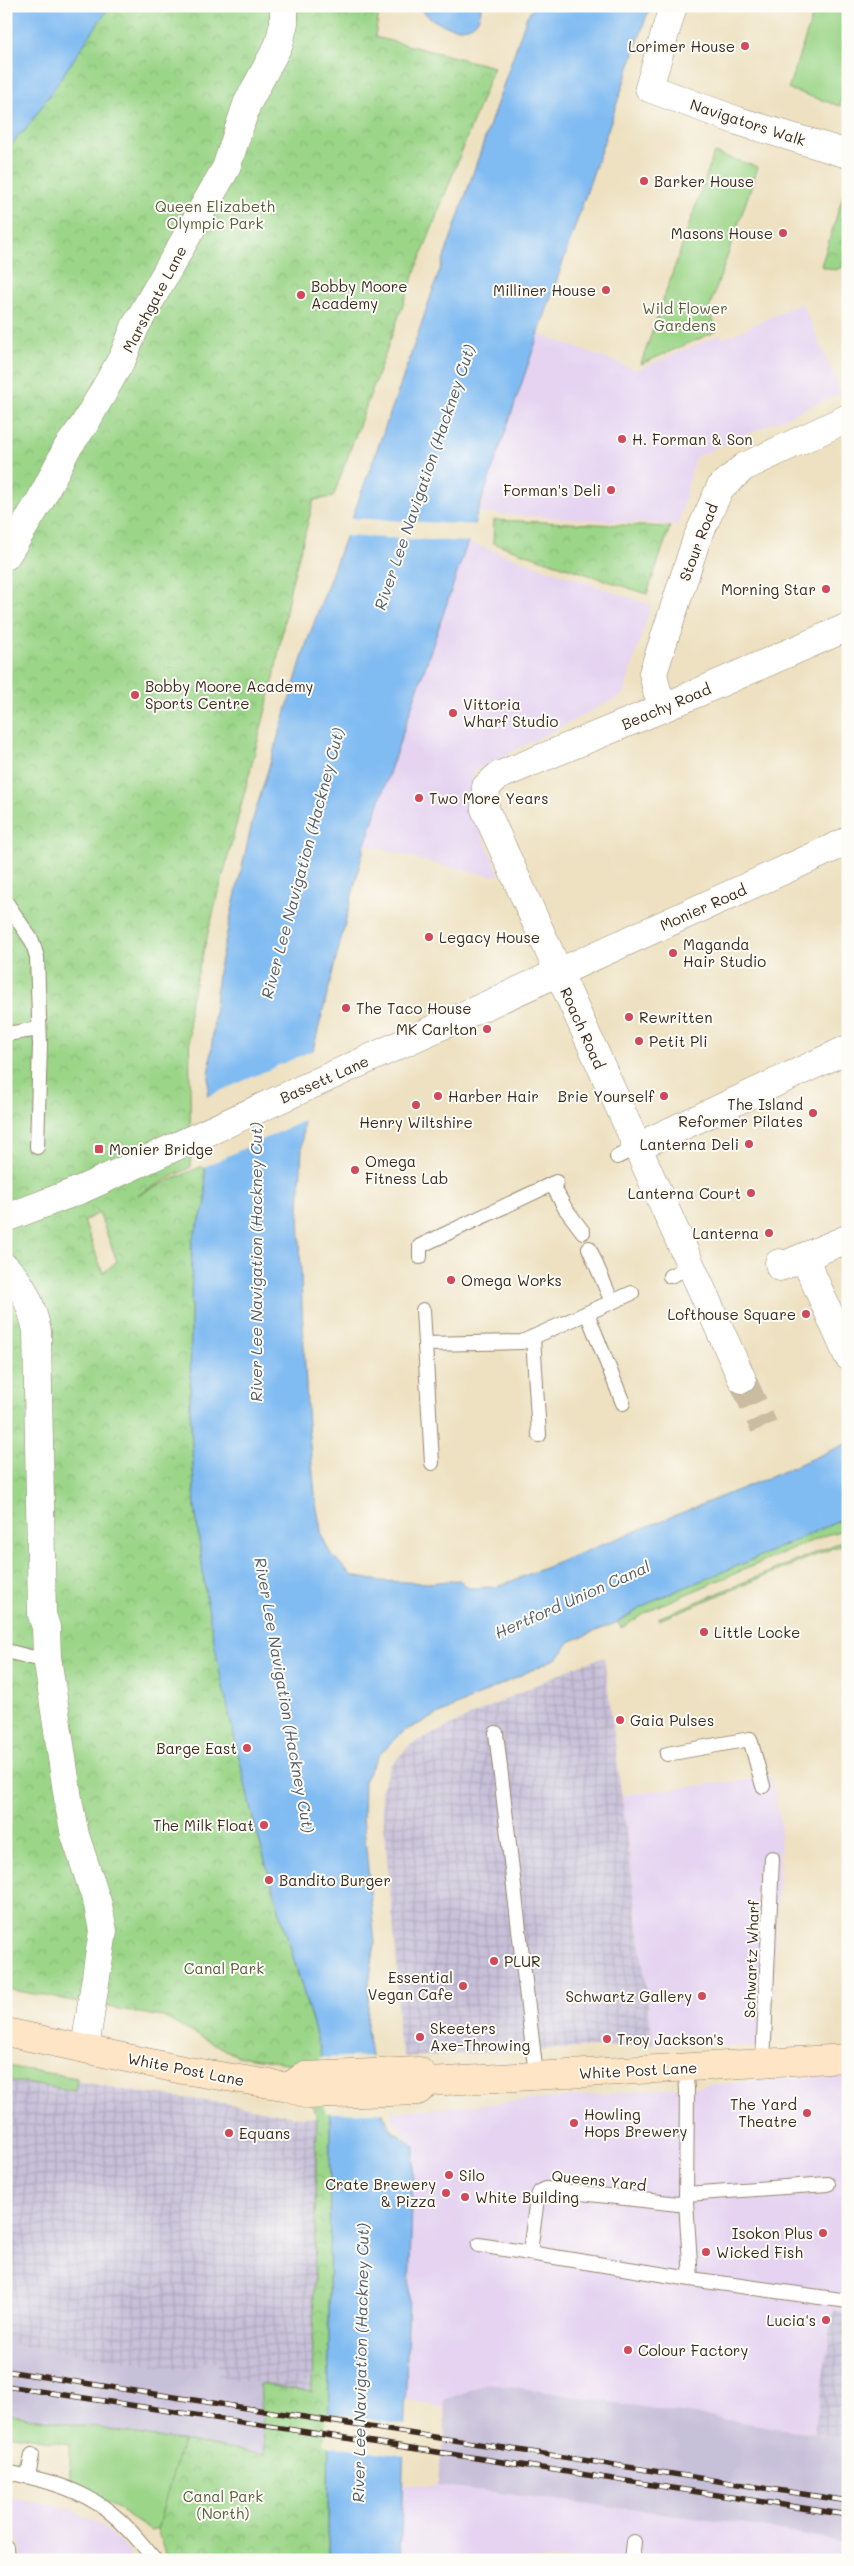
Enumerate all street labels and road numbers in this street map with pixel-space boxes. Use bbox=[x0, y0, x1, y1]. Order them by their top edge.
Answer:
street label: Navigators Walk bbox=[688, 94, 808, 150]
street label: Marshgate Lane bbox=[117, 242, 191, 356]
street label: Stour Road bbox=[674, 500, 722, 584]
street label: Beachy Road bbox=[618, 678, 714, 734]
street label: Monier Road bbox=[657, 879, 749, 935]
street label: Roach Road bbox=[556, 984, 610, 1072]
street label: Bassett Lane bbox=[276, 1050, 372, 1108]
street label: Schwartz Wharf bbox=[739, 1898, 763, 2018]
street label: White Post Lane bbox=[126, 2048, 246, 2090]
street label: White Post Lane bbox=[578, 2057, 698, 2083]
street label: Queens Yard bbox=[551, 2165, 647, 2195]

